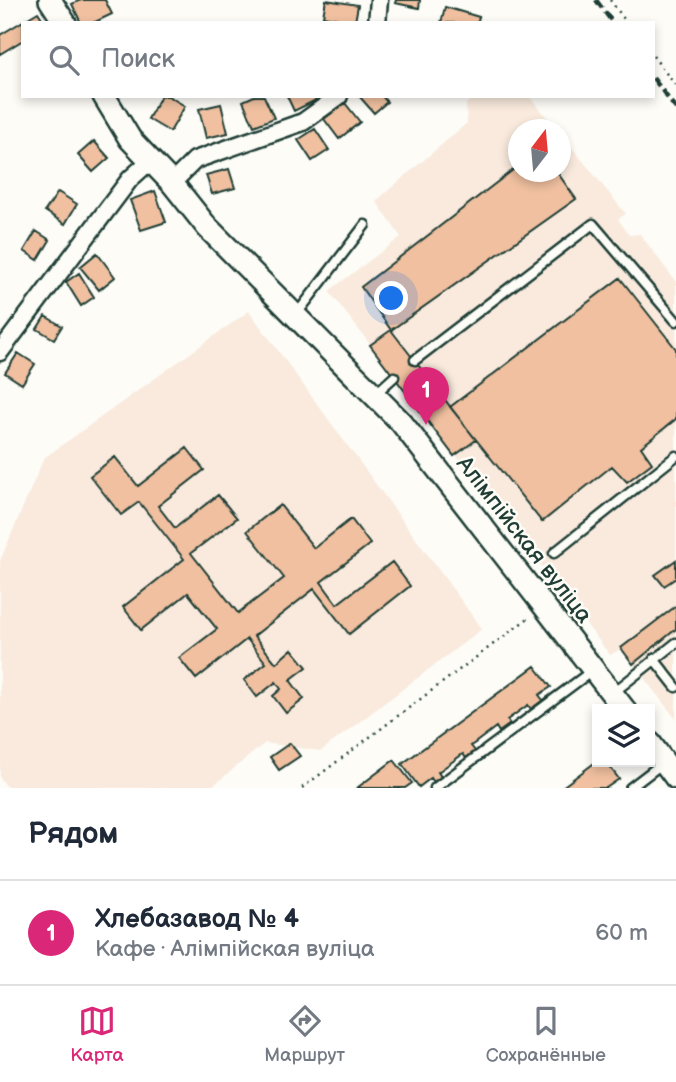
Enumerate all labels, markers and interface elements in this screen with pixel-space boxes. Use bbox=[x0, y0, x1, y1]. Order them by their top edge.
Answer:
search box bbox=[21, 21, 655, 98]
icon: search bbox=[45, 41, 83, 79]
text: Поиск bbox=[101, 44, 175, 75]
north arrow bbox=[508, 119, 571, 182]
your location bbox=[374, 281, 408, 315]
pin: 1 bbox=[403, 367, 449, 425]
street label: Алімпійская вуліца bbox=[450, 450, 598, 629]
map controls bbox=[592, 704, 655, 767]
button: layers bbox=[592, 704, 655, 767]
text: Рядом bbox=[28, 816, 118, 852]
text: Хлебазавод № 4 bbox=[95, 904, 299, 935]
text: 1 bbox=[46, 919, 56, 947]
text: 60 m bbox=[595, 919, 648, 947]
text: Кафе · Алімпійская вуліца bbox=[95, 935, 375, 963]
tab: Карта bbox=[70, 1002, 124, 1067]
tab: Маршрут bbox=[264, 1002, 345, 1067]
tab: Сохранённые bbox=[486, 1002, 606, 1067]

